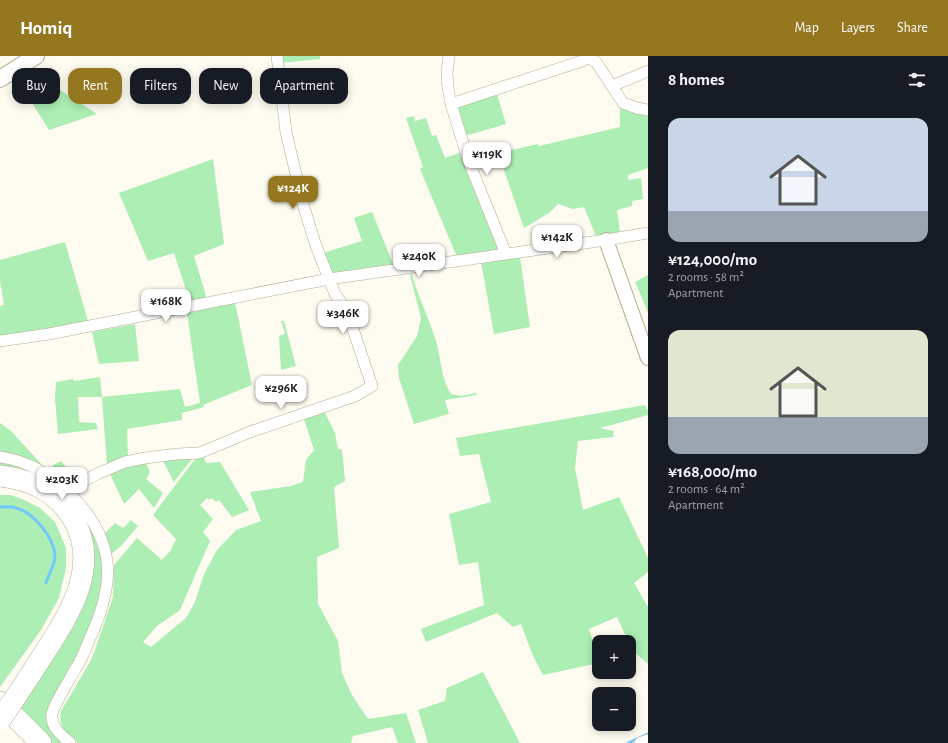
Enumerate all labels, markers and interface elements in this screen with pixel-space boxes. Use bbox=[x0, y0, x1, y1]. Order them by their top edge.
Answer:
text: Homiq bbox=[20, 19, 72, 38]
text: Map bbox=[794, 21, 819, 35]
text: Layers bbox=[841, 21, 875, 35]
text: Share bbox=[897, 21, 928, 35]
chip: Buy bbox=[12, 68, 60, 104]
chip: Rent bbox=[68, 68, 122, 104]
chip: Filters bbox=[130, 68, 191, 104]
chip: New bbox=[199, 68, 252, 104]
chip: Apartment bbox=[260, 68, 348, 104]
icon: filters bbox=[906, 69, 928, 91]
text: 8 homes bbox=[668, 71, 725, 88]
pin: ¥119K bbox=[459, 142, 515, 176]
icon: home bbox=[762, 144, 834, 216]
text: ¥119K bbox=[472, 148, 502, 161]
pin: ¥124K bbox=[265, 176, 321, 210]
text: ¥124K bbox=[277, 182, 309, 195]
pin: ¥142K bbox=[529, 225, 585, 259]
text: ¥142K bbox=[541, 231, 573, 244]
pin: ¥240K bbox=[391, 244, 447, 278]
text: ¥240K bbox=[402, 250, 436, 263]
text: ¥124,000/mo bbox=[668, 251, 757, 268]
text: 2 rooms · 58 m² bbox=[668, 271, 744, 284]
text: Apartment bbox=[668, 287, 723, 300]
pin: ¥168K bbox=[138, 289, 194, 323]
text: ¥168K bbox=[150, 295, 182, 308]
pin: ¥346K bbox=[315, 301, 371, 335]
text: ¥346K bbox=[327, 307, 359, 320]
icon: home bbox=[762, 356, 834, 428]
pin: ¥296K bbox=[253, 376, 309, 410]
text: ¥296K bbox=[264, 382, 298, 395]
text: ¥168,000/mo bbox=[668, 463, 757, 480]
pin: ¥203K bbox=[34, 467, 90, 501]
text: ¥203K bbox=[46, 473, 78, 486]
text: 2 rooms · 64 m² bbox=[668, 483, 745, 496]
text: Apartment bbox=[668, 499, 723, 512]
map controls bbox=[592, 635, 636, 731]
button: + bbox=[592, 635, 636, 679]
button: − bbox=[592, 687, 636, 731]

